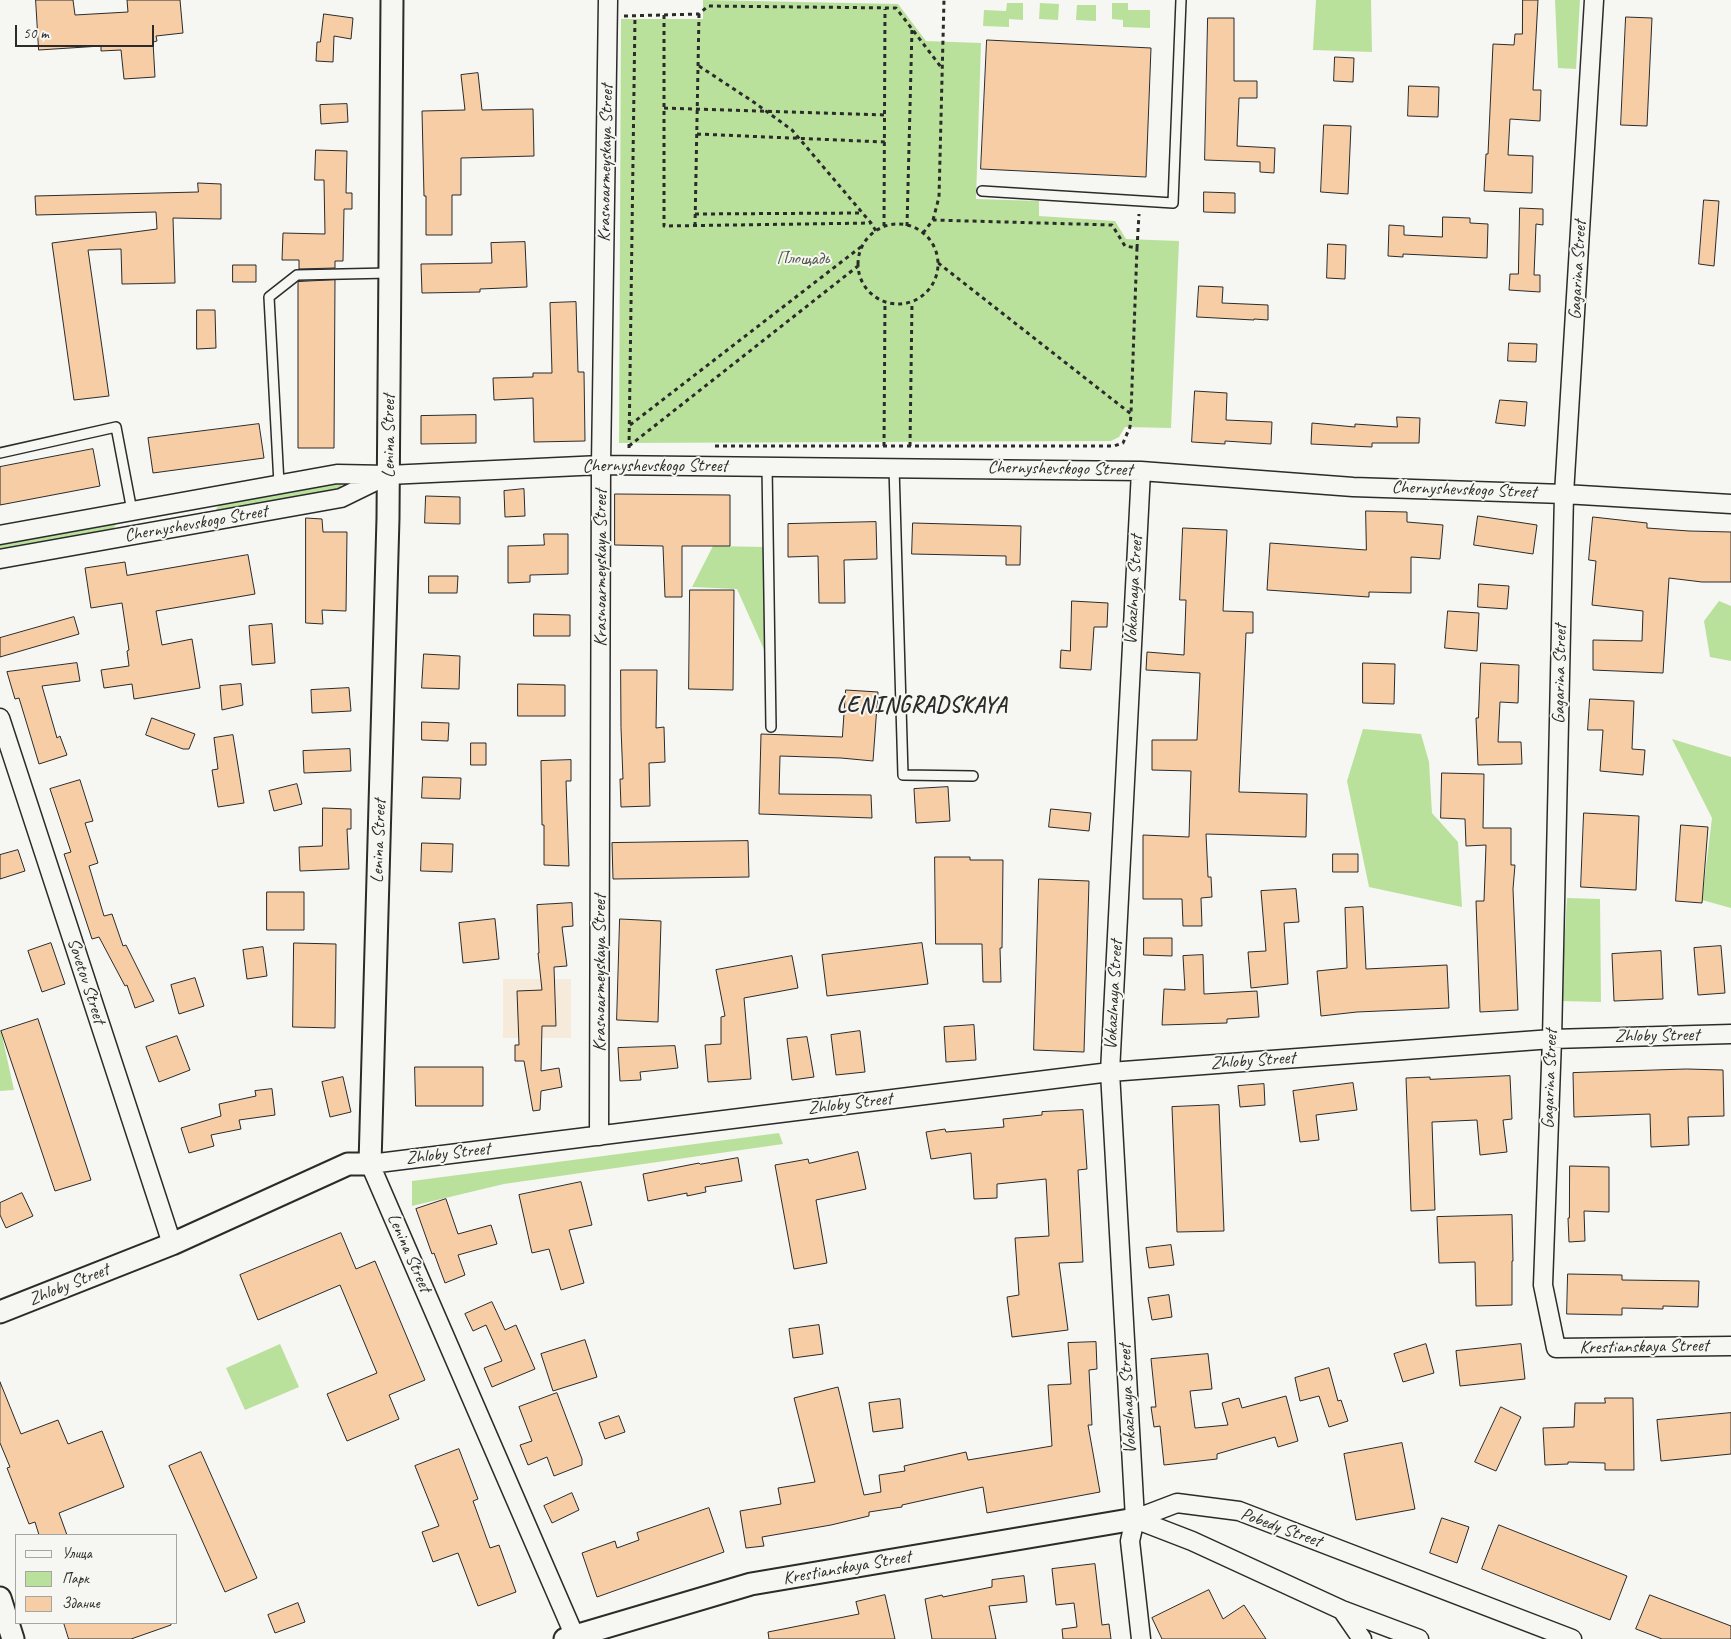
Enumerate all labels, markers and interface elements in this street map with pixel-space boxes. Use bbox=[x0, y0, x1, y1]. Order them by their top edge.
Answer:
scale bar bbox=[18, 15, 156, 47]
text: 50 m bbox=[23, 24, 49, 43]
street label: Krasnoarmeyskaya Street bbox=[594, 84, 618, 242]
street label: Gagarina Street bbox=[1565, 220, 1591, 320]
park label: Площадь bbox=[776, 248, 830, 270]
street label: Lenina Street bbox=[378, 394, 400, 478]
street label: Chernyshevskogo Street bbox=[583, 455, 727, 477]
street label: Chernyshevskogo Street bbox=[987, 457, 1133, 481]
street label: Chernyshevskogo Street bbox=[1391, 477, 1537, 503]
street label: Krasnoarmeyskaya Street bbox=[590, 489, 612, 647]
street label: Chernyshevskogo Street bbox=[123, 501, 269, 547]
street label: Vokazlnaya Street bbox=[1120, 534, 1148, 646]
street label: Gagarina Street bbox=[1548, 624, 1572, 724]
district label: LENINGRADSKAYA bbox=[836, 693, 1008, 719]
street label: Lenina Street bbox=[367, 799, 391, 883]
street label: Krasnoarmeyskaya Street bbox=[589, 894, 611, 1052]
street label: Sovetov Street bbox=[62, 936, 110, 1026]
street label: Vokazlnaya Street bbox=[1100, 939, 1128, 1051]
street label: Zhloby Street bbox=[1614, 1024, 1700, 1048]
street label: Gagarina Street bbox=[1537, 1029, 1563, 1129]
street label: Zhloby Street bbox=[1210, 1047, 1296, 1075]
street label: Zhloby Street bbox=[807, 1088, 893, 1120]
street label: Zhloby Street bbox=[405, 1138, 491, 1170]
street label: Lenina Street bbox=[382, 1210, 436, 1296]
street label: Zhloby Street bbox=[26, 1259, 112, 1311]
street label: Krestianskaya Street bbox=[1579, 1335, 1709, 1359]
street label: Vokazlnaya Street bbox=[1114, 1343, 1142, 1455]
street label: Pobedy Street bbox=[1238, 1503, 1324, 1553]
legend bbox=[15, 1534, 178, 1624]
text: Улица bbox=[62, 1544, 92, 1563]
street label: Krestianskaya Street bbox=[781, 1546, 913, 1590]
text: Парк bbox=[62, 1569, 89, 1588]
text: Здание bbox=[62, 1594, 100, 1613]

